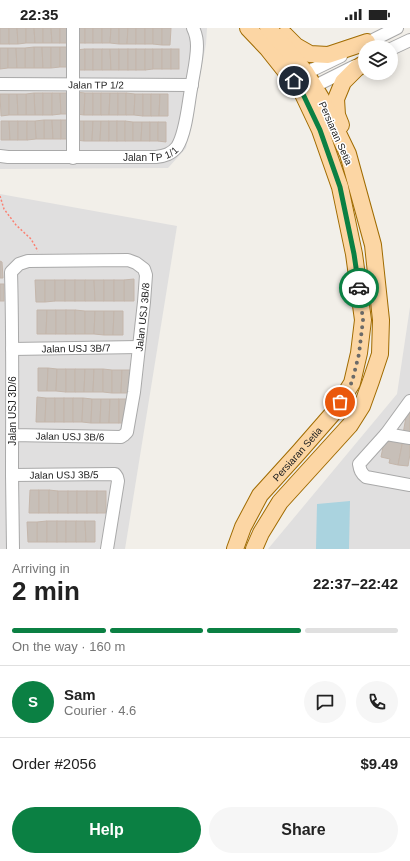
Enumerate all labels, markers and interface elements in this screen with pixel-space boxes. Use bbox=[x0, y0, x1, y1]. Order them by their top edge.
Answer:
text: 22:35 bbox=[20, 6, 58, 23]
map controls bbox=[358, 40, 398, 80]
button: layers bbox=[358, 40, 398, 80]
pin bbox=[277, 64, 311, 98]
icon: home bbox=[283, 70, 305, 92]
street label: Jalan TP 1/2 bbox=[68, 79, 124, 91]
street label: Persiaran Setia bbox=[317, 100, 355, 167]
street label: Jalan TP 1/1 bbox=[123, 144, 181, 163]
courier bbox=[339, 268, 379, 308]
icon: car bbox=[348, 277, 370, 299]
street label: Jalan USJ 3B/8 bbox=[134, 282, 151, 352]
street label: Jalan USJ 3B/7 bbox=[41, 342, 111, 355]
street label: Jalan USJ 3D/6 bbox=[7, 376, 18, 446]
pin bbox=[323, 385, 357, 419]
icon: bag bbox=[329, 391, 351, 413]
street label: Persiaran Setia bbox=[270, 425, 325, 483]
street label: Jalan USJ 3B/6 bbox=[35, 430, 105, 443]
street label: Jalan USJ 3B/5 bbox=[29, 469, 99, 481]
text: Arriving in bbox=[12, 561, 70, 576]
text: 22:37–22:42 bbox=[313, 575, 398, 592]
text: 2 min bbox=[12, 576, 80, 606]
text: On the way · 160 m bbox=[12, 639, 125, 654]
button: chat bbox=[304, 681, 346, 723]
button: phone bbox=[356, 681, 398, 723]
text: Sam bbox=[64, 686, 96, 703]
text: S bbox=[28, 693, 38, 710]
text: Courier · 4.6 bbox=[64, 703, 136, 718]
text: Order #2056 bbox=[12, 755, 96, 772]
text: $9.49 bbox=[360, 755, 398, 772]
button: Help bbox=[12, 807, 201, 853]
button: Share bbox=[209, 807, 398, 853]

